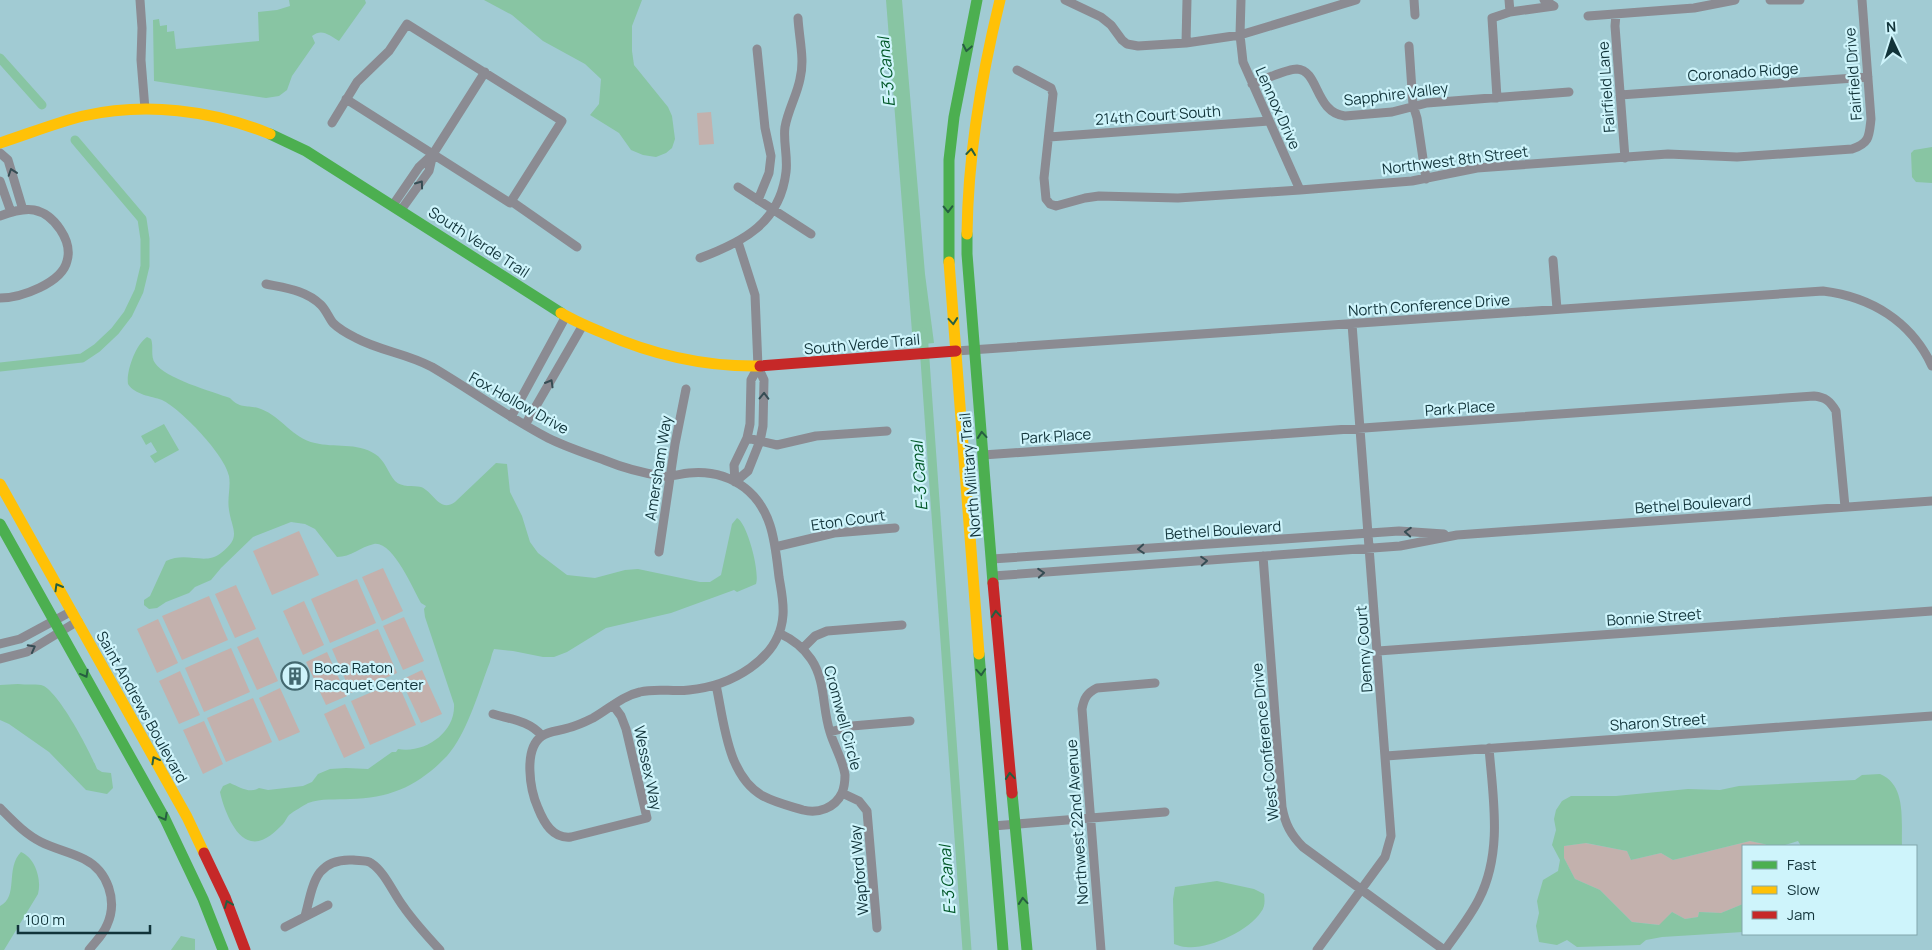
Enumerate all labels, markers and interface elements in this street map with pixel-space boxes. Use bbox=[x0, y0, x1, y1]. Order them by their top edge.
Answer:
north arrow bbox=[1867, 15, 1917, 65]
text: N bbox=[1885, 17, 1897, 36]
street label: Fairfield Drive bbox=[1839, 27, 1867, 121]
water label: E-3 Canal bbox=[872, 34, 900, 108]
street label: Fairfield Lane bbox=[1592, 40, 1620, 133]
one-way arrow bbox=[962, 43, 973, 52]
street label: Coronado Ridge bbox=[1687, 58, 1799, 86]
street label: Lennox Drive bbox=[1250, 63, 1306, 153]
street label: Sapphire Valley bbox=[1343, 77, 1449, 111]
street label: 214th Court South bbox=[1094, 100, 1222, 130]
street label: Northwest 8th Street bbox=[1381, 141, 1529, 179]
one-way arrow bbox=[965, 148, 976, 156]
one-way arrow bbox=[7, 169, 17, 177]
one-way arrow bbox=[414, 180, 423, 190]
street label: South Verde Trail bbox=[424, 201, 534, 283]
one-way arrow bbox=[943, 205, 953, 213]
street label: North Conference Drive bbox=[1347, 289, 1511, 321]
one-way arrow bbox=[948, 317, 959, 325]
street label: South Verde Trail bbox=[803, 328, 921, 360]
street label: Fox Hollow Drive bbox=[465, 367, 573, 439]
one-way arrow bbox=[543, 379, 553, 388]
one-way arrow bbox=[759, 392, 769, 400]
street label: Park Place bbox=[1424, 395, 1496, 421]
street label: North Military Trail bbox=[954, 412, 986, 538]
street label: Amersham Way bbox=[639, 414, 677, 522]
street label: Park Place bbox=[1020, 423, 1092, 449]
one-way arrow bbox=[976, 430, 987, 438]
water label: E-3 Canal bbox=[905, 438, 932, 512]
street label: Bethel Boulevard bbox=[1634, 489, 1752, 519]
street label: Eton Court bbox=[809, 504, 887, 536]
street label: Bethel Boulevard bbox=[1164, 515, 1282, 545]
one-way arrow bbox=[1404, 527, 1412, 538]
one-way arrow bbox=[1137, 543, 1145, 554]
one-way arrow bbox=[1200, 555, 1208, 566]
one-way arrow bbox=[1038, 567, 1046, 578]
one-way arrow bbox=[55, 584, 65, 593]
street label: Bonnie Street bbox=[1606, 603, 1702, 631]
street label: Denny Court bbox=[1350, 605, 1378, 693]
one-way arrow bbox=[991, 610, 1002, 618]
street label: Saint Andrews Boulevard bbox=[91, 627, 193, 787]
one-way arrow bbox=[27, 644, 36, 654]
place label: Boca Raton Racquet Center bbox=[314, 657, 424, 695]
building icon: Boca Raton Racquet Center bbox=[280, 661, 310, 691]
street label: West Conference Drive bbox=[1246, 662, 1284, 822]
street label: Cromwell Circle bbox=[819, 663, 867, 773]
one-way arrow bbox=[79, 669, 89, 678]
one-way arrow bbox=[975, 669, 986, 677]
street label: Sharon Street bbox=[1609, 708, 1707, 736]
street label: Wessex Way bbox=[629, 724, 667, 812]
street label: Northwest 22nd Avenue bbox=[1061, 738, 1093, 905]
one-way arrow bbox=[151, 756, 161, 765]
one-way arrow bbox=[1005, 772, 1016, 780]
one-way arrow bbox=[157, 811, 167, 820]
street label: Wapford Way bbox=[845, 824, 873, 916]
water label: E-3 Canal bbox=[933, 842, 960, 916]
legend bbox=[1742, 845, 1917, 935]
text: Fast bbox=[1787, 854, 1816, 875]
text: Slow bbox=[1787, 879, 1820, 900]
one-way arrow bbox=[1017, 897, 1028, 905]
one-way arrow bbox=[224, 901, 234, 909]
scale bar bbox=[18, 902, 150, 934]
text: Jam bbox=[1787, 904, 1815, 925]
text: 100 m bbox=[25, 909, 65, 930]

